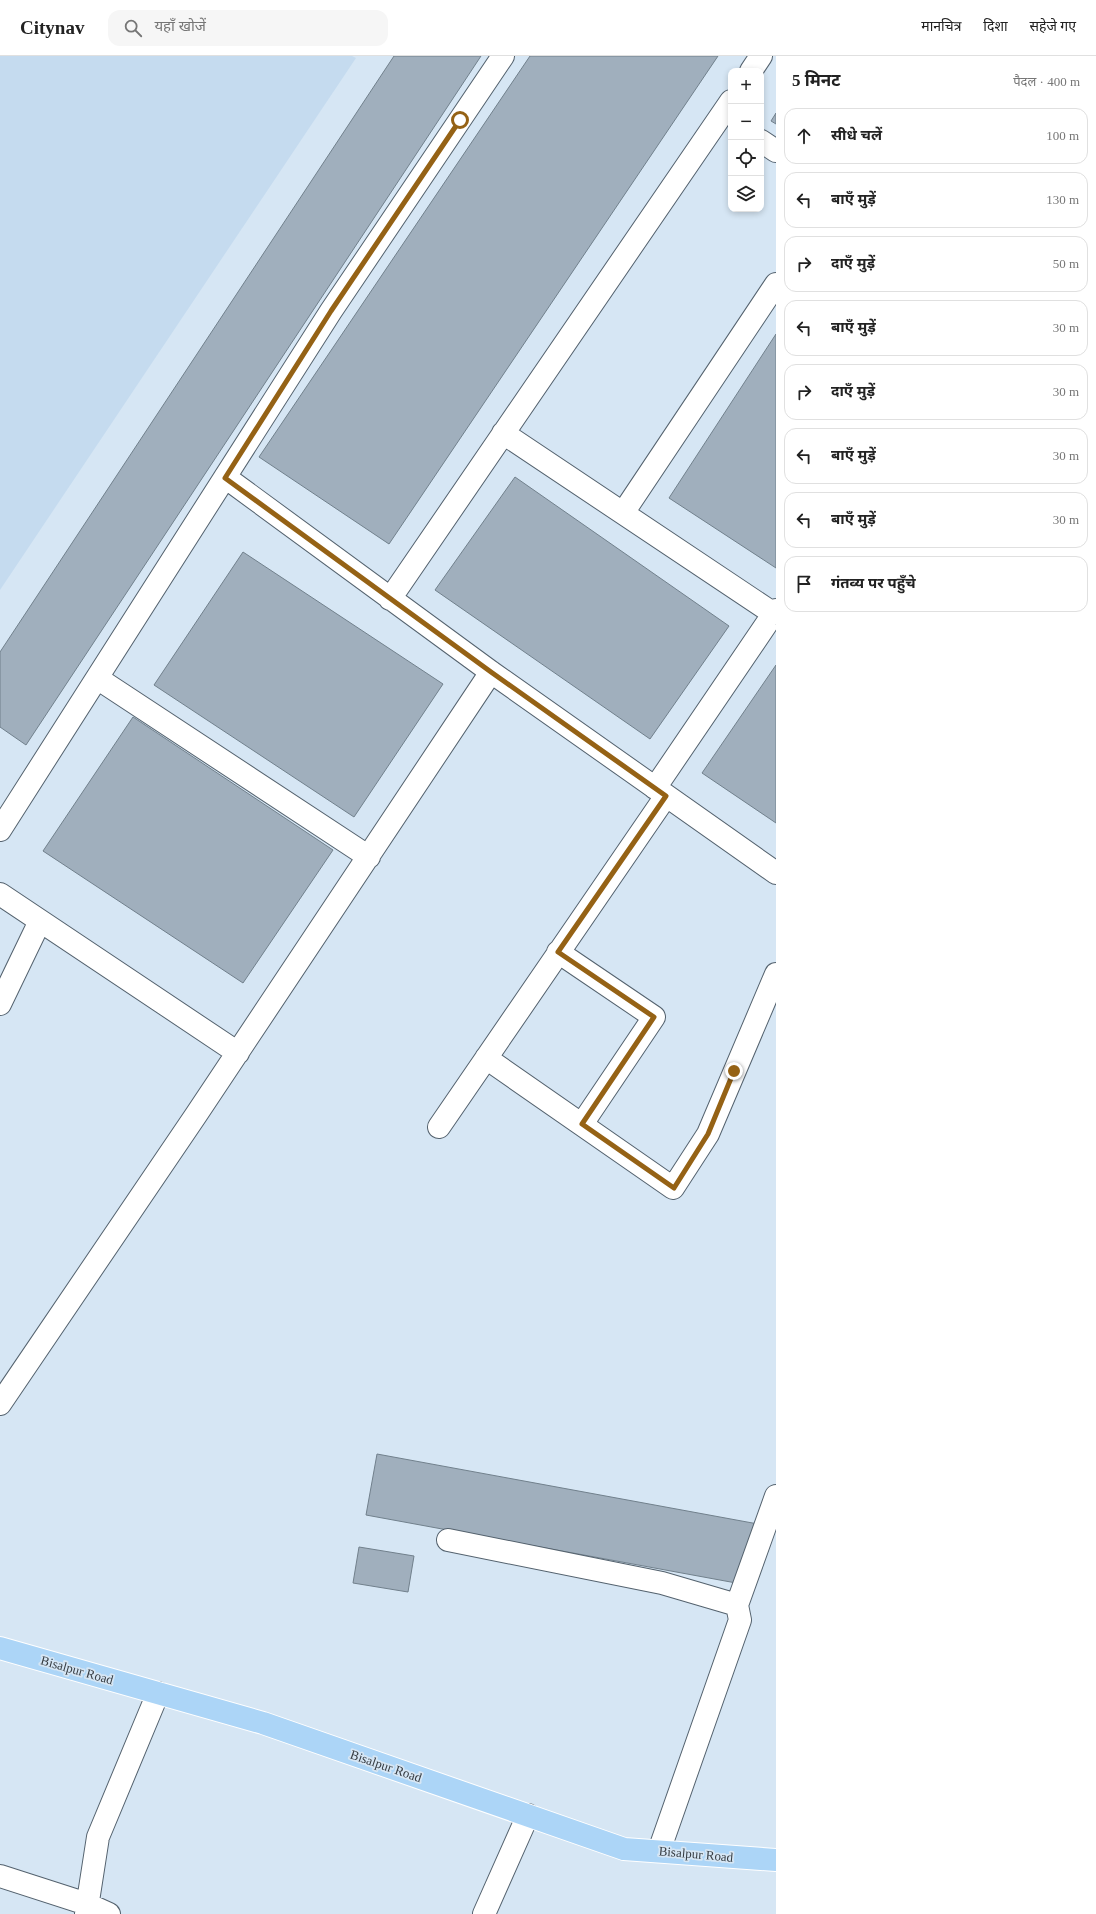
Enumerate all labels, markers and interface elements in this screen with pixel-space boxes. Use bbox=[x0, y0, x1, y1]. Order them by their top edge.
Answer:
search box bbox=[108, 10, 388, 46]
text: Citynav bbox=[20, 17, 84, 38]
icon: search bbox=[122, 17, 144, 39]
text: यहाँ खोजें bbox=[154, 18, 206, 34]
text: मानचित्र bbox=[921, 19, 961, 34]
text: दिशा bbox=[983, 19, 1008, 34]
text: सहेजे गए bbox=[1030, 19, 1076, 34]
map controls bbox=[728, 68, 764, 212]
button: + bbox=[728, 68, 764, 104]
text: 5 मिनट bbox=[792, 71, 840, 90]
text: पैदल · 400 m bbox=[1013, 74, 1080, 89]
button: − bbox=[728, 104, 764, 140]
route start bbox=[451, 111, 469, 129]
icon: ahead bbox=[793, 125, 815, 147]
text: सीधे चलें bbox=[831, 127, 882, 143]
text: 100 m bbox=[1046, 128, 1079, 143]
button: locate bbox=[728, 140, 764, 176]
button: layers bbox=[728, 176, 764, 212]
icon: left bbox=[793, 189, 815, 211]
text: बाएँ मुड़ें bbox=[831, 191, 876, 207]
text: 130 m bbox=[1046, 192, 1079, 207]
icon: right bbox=[793, 253, 815, 275]
text: दाएँ मुड़ें bbox=[831, 255, 875, 271]
text: 50 m bbox=[1053, 256, 1079, 271]
icon: left bbox=[793, 317, 815, 339]
text: बाएँ मुड़ें bbox=[831, 319, 876, 335]
text: 30 m bbox=[1053, 320, 1079, 335]
icon: right bbox=[793, 381, 815, 403]
text: दाएँ मुड़ें bbox=[831, 383, 875, 399]
text: 30 m bbox=[1053, 384, 1079, 399]
icon: left bbox=[793, 445, 815, 467]
text: बाएँ मुड़ें bbox=[831, 447, 876, 463]
text: 30 m bbox=[1053, 448, 1079, 463]
icon: left bbox=[793, 509, 815, 531]
text: बाएँ मुड़ें bbox=[831, 511, 876, 527]
text: 30 m bbox=[1053, 512, 1079, 527]
icon: arrive bbox=[793, 573, 815, 595]
text: गंतव्य पर पहुँचे bbox=[831, 575, 916, 591]
route end bbox=[725, 1062, 743, 1080]
street label: Bisalpur Road bbox=[39, 1652, 115, 1688]
street label: Bisalpur Road bbox=[348, 1747, 424, 1785]
street label: Bisalpur Road bbox=[658, 1843, 734, 1865]

